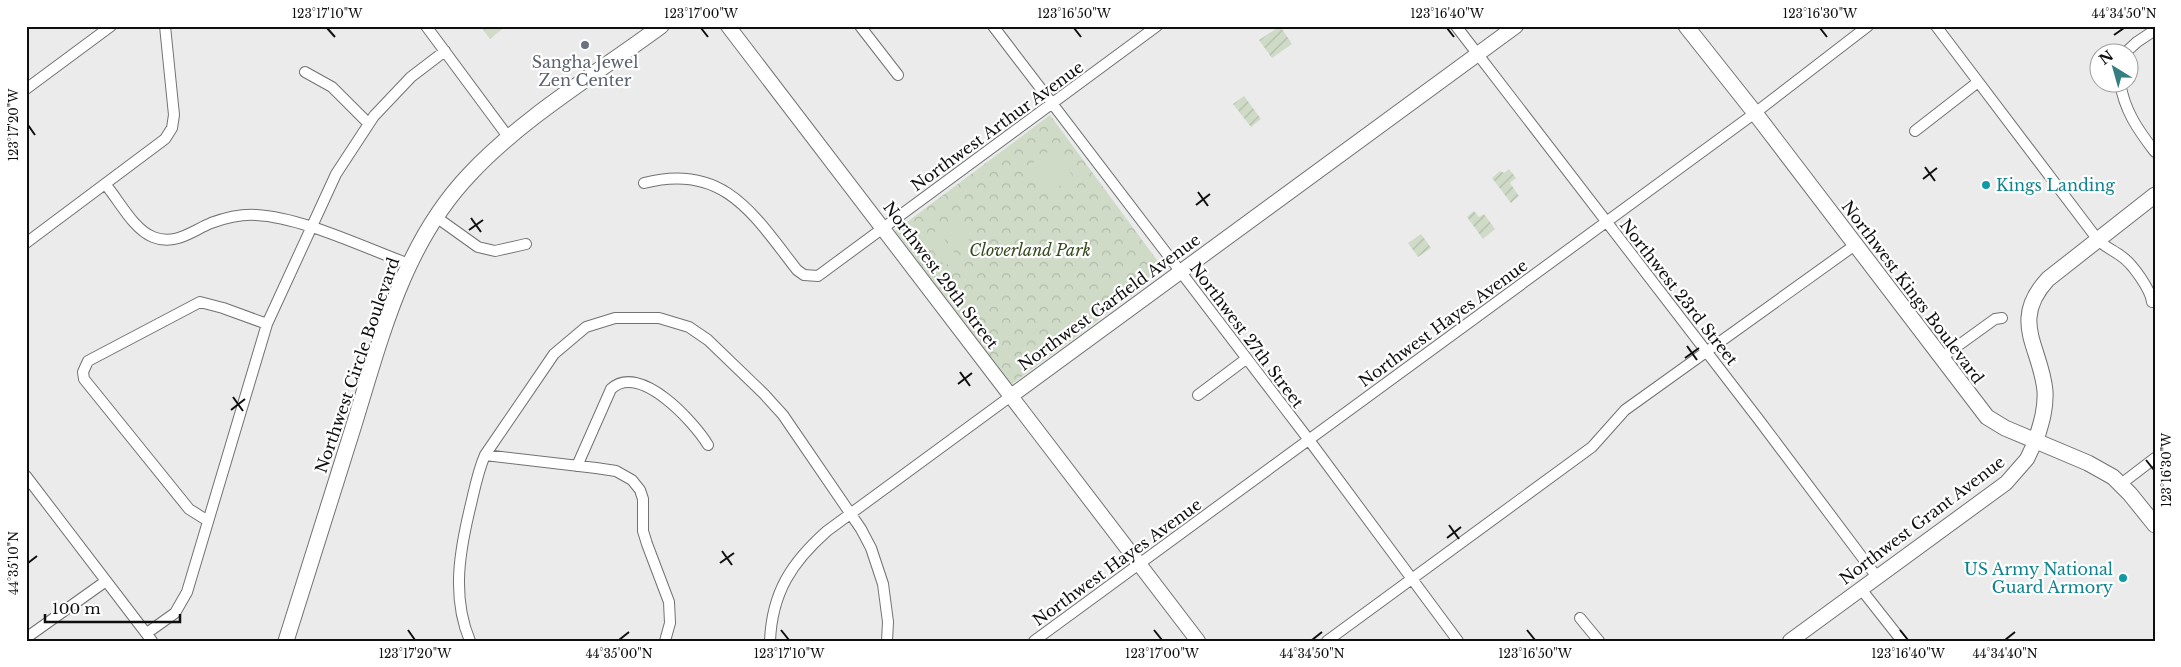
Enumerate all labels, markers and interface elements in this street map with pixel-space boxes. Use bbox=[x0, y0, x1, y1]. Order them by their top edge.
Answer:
text: 123°17'10"W bbox=[292, 6, 363, 21]
text: 123°17'00"W bbox=[664, 6, 739, 21]
text: 123°16'50"W bbox=[1037, 6, 1112, 21]
text: 123°16'40"W bbox=[1410, 6, 1485, 21]
text: 123°16'30"W bbox=[1783, 6, 1858, 21]
text: 44°34'50"N bbox=[2091, 6, 2157, 21]
marker: Sangha Jewel Zen Center bbox=[579, 39, 591, 51]
north arrow bbox=[2088, 42, 2138, 92]
text: N bbox=[2096, 46, 2117, 69]
place label: Sangha Jewel Zen Center bbox=[532, 52, 638, 90]
street label: Northwest Arthur Avenue bbox=[907, 57, 1087, 195]
text: 123°17'20"W bbox=[6, 88, 21, 161]
place label: Kings Landing bbox=[1996, 175, 2115, 195]
marker: Kings Landing bbox=[1980, 179, 1992, 191]
street label: Northwest 29th Street bbox=[879, 197, 1003, 353]
street label: Northwest Kings Boulevard bbox=[1838, 197, 1988, 388]
street label: Northwest 23rd Street bbox=[1616, 215, 1742, 369]
street label: Northwest Garfield Avenue bbox=[1014, 229, 1204, 375]
park label: Cloverland Park bbox=[969, 240, 1091, 260]
street label: Northwest Circle Boulevard bbox=[311, 254, 403, 475]
street label: Northwest Hayes Avenue bbox=[1355, 255, 1531, 391]
street label: Northwest 27th Street bbox=[1186, 258, 1308, 412]
text: 123°16'30"W bbox=[2159, 432, 2174, 507]
street label: Northwest Grant Avenue bbox=[1835, 451, 2009, 589]
street label: Northwest Hayes Avenue bbox=[1029, 494, 1205, 630]
text: 44°35'10"N bbox=[6, 531, 21, 595]
place label: US Army National Guard Armory bbox=[1964, 559, 2114, 597]
marker: US Army National Guard Armory bbox=[2117, 572, 2129, 584]
scale bar bbox=[45, 592, 180, 624]
text: 100 m bbox=[52, 599, 101, 618]
text: 123°17'20"W bbox=[379, 646, 452, 661]
text: 44°35'00"N bbox=[585, 646, 653, 661]
text: 123°17'10"W bbox=[754, 646, 825, 661]
text: 123°17'00"W bbox=[1125, 646, 1200, 661]
text: 44°34'50"N bbox=[1279, 646, 1345, 661]
text: 123°16'50"W bbox=[1498, 646, 1573, 661]
text: 123°16'40"W bbox=[1871, 646, 1946, 661]
text: 44°34'40"N bbox=[1972, 646, 2038, 661]

